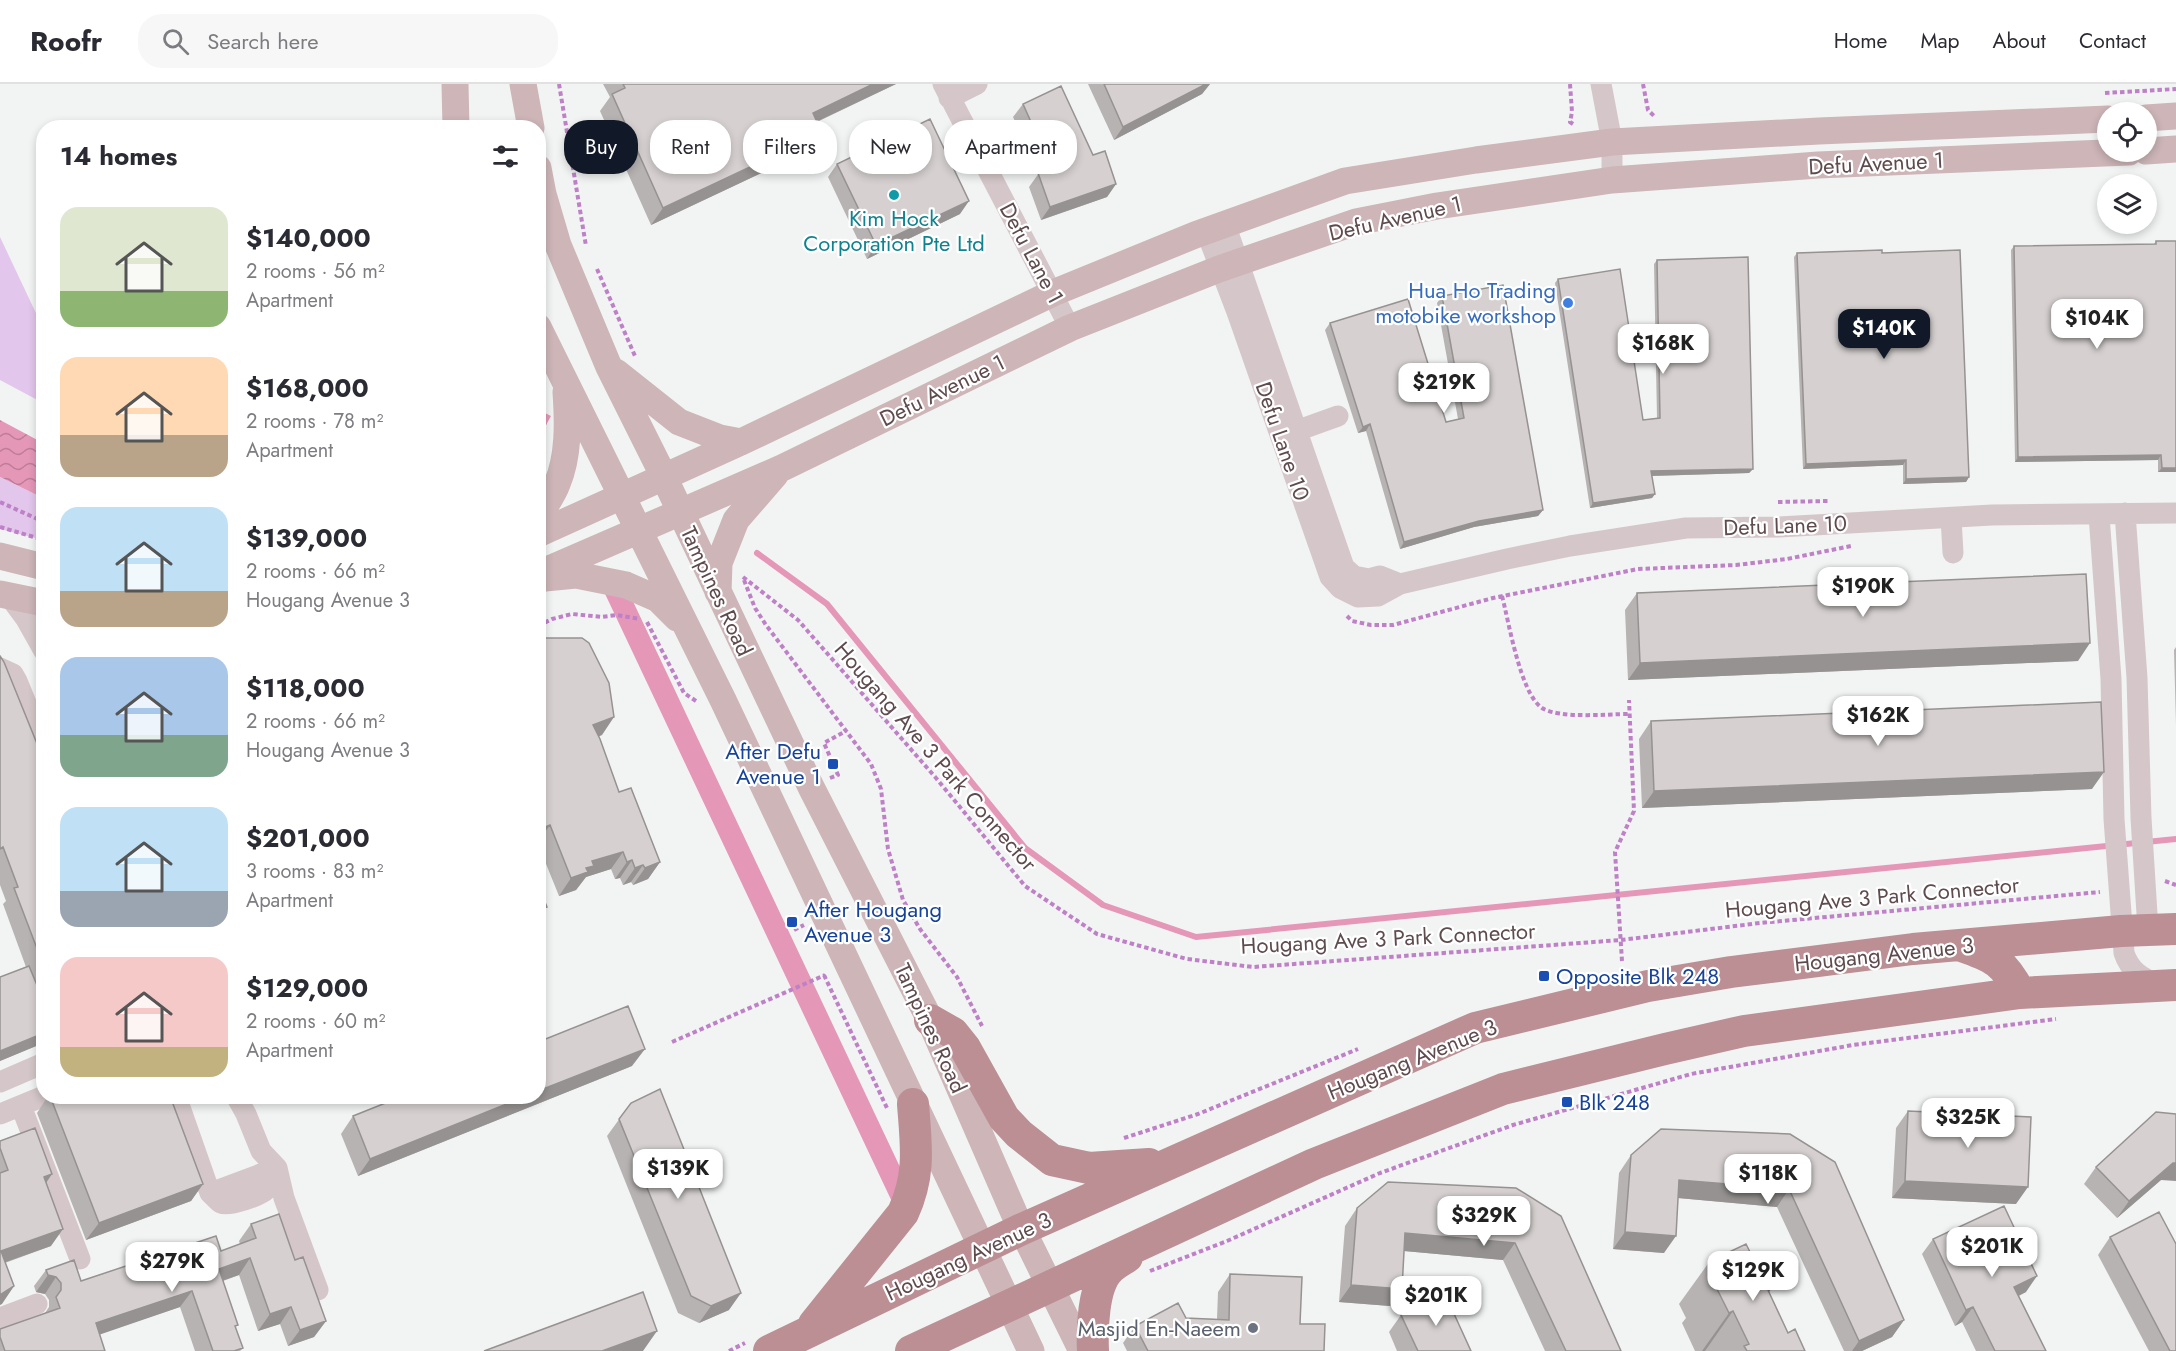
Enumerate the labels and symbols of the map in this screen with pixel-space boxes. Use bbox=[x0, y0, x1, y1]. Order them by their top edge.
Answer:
street label: Defu Avenue 1 bbox=[1807, 143, 1945, 183]
street label: Defu Avenue 1 bbox=[1325, 187, 1465, 249]
marker: Kim Hock Corporation Pte Ltd bbox=[887, 188, 901, 202]
street label: Defu Lane 1 bbox=[992, 197, 1072, 309]
place label: Kim Hock Corporation Pte Ltd bbox=[803, 202, 985, 259]
place label: Hua Ho Trading motobike workshop bbox=[1375, 274, 1556, 331]
marker: Hua Ho Trading motobike workshop bbox=[1561, 296, 1575, 310]
pin: $104K bbox=[2055, 299, 2139, 350]
pin: $140K bbox=[1842, 309, 1926, 360]
pin: $168K bbox=[1621, 324, 1705, 375]
street label: Defu Avenue 1 bbox=[874, 346, 1010, 434]
pin: $219K bbox=[1402, 363, 1486, 414]
street label: Defu Lane 10 bbox=[1248, 377, 1318, 505]
street label: Defu Lane 10 bbox=[1723, 507, 1847, 543]
street label: Tampines Road bbox=[673, 521, 761, 661]
pin: $190K bbox=[1821, 567, 1905, 618]
street label: Hougang Ave 3 Park Connector bbox=[827, 634, 1045, 878]
pin: $162K bbox=[1836, 696, 1920, 747]
place label: After Defu Avenue 1 bbox=[725, 735, 821, 792]
marker: After Defu Avenue 1 bbox=[826, 757, 840, 771]
street label: Hougang Ave 3 Park Connector bbox=[1724, 868, 2021, 926]
place label: After Hougang Avenue 3 bbox=[804, 893, 942, 950]
street label: Hougang Ave 3 Park Connector bbox=[1240, 914, 1537, 962]
marker: After Hougang Avenue 3 bbox=[785, 915, 799, 929]
street label: Hougang Avenue 3 bbox=[1793, 929, 1975, 979]
street label: Tampines Road bbox=[887, 958, 975, 1098]
place label: Opposite Blk 248 bbox=[1556, 960, 1719, 992]
marker: Opposite Blk 248 bbox=[1537, 969, 1551, 983]
street label: Hougang Avenue 3 bbox=[1322, 1010, 1502, 1108]
place label: Blk 248 bbox=[1579, 1086, 1650, 1118]
marker: Blk 248 bbox=[1560, 1095, 1574, 1109]
pin: $325K bbox=[1926, 1098, 2010, 1149]
pin: $139K bbox=[636, 1149, 720, 1200]
pin: $118K bbox=[1726, 1154, 1810, 1205]
pin: $329K bbox=[1442, 1196, 1526, 1247]
street label: Hougang Avenue 3 bbox=[880, 1203, 1056, 1309]
pin: $201K bbox=[1950, 1227, 2034, 1278]
pin: $279K bbox=[130, 1242, 214, 1293]
pin: $129K bbox=[1711, 1251, 1795, 1302]
pin: $201K bbox=[1394, 1276, 1478, 1327]
place label: Masjid En-Naeem bbox=[1078, 1312, 1241, 1344]
marker: Masjid En-Naeem bbox=[1246, 1321, 1260, 1335]

